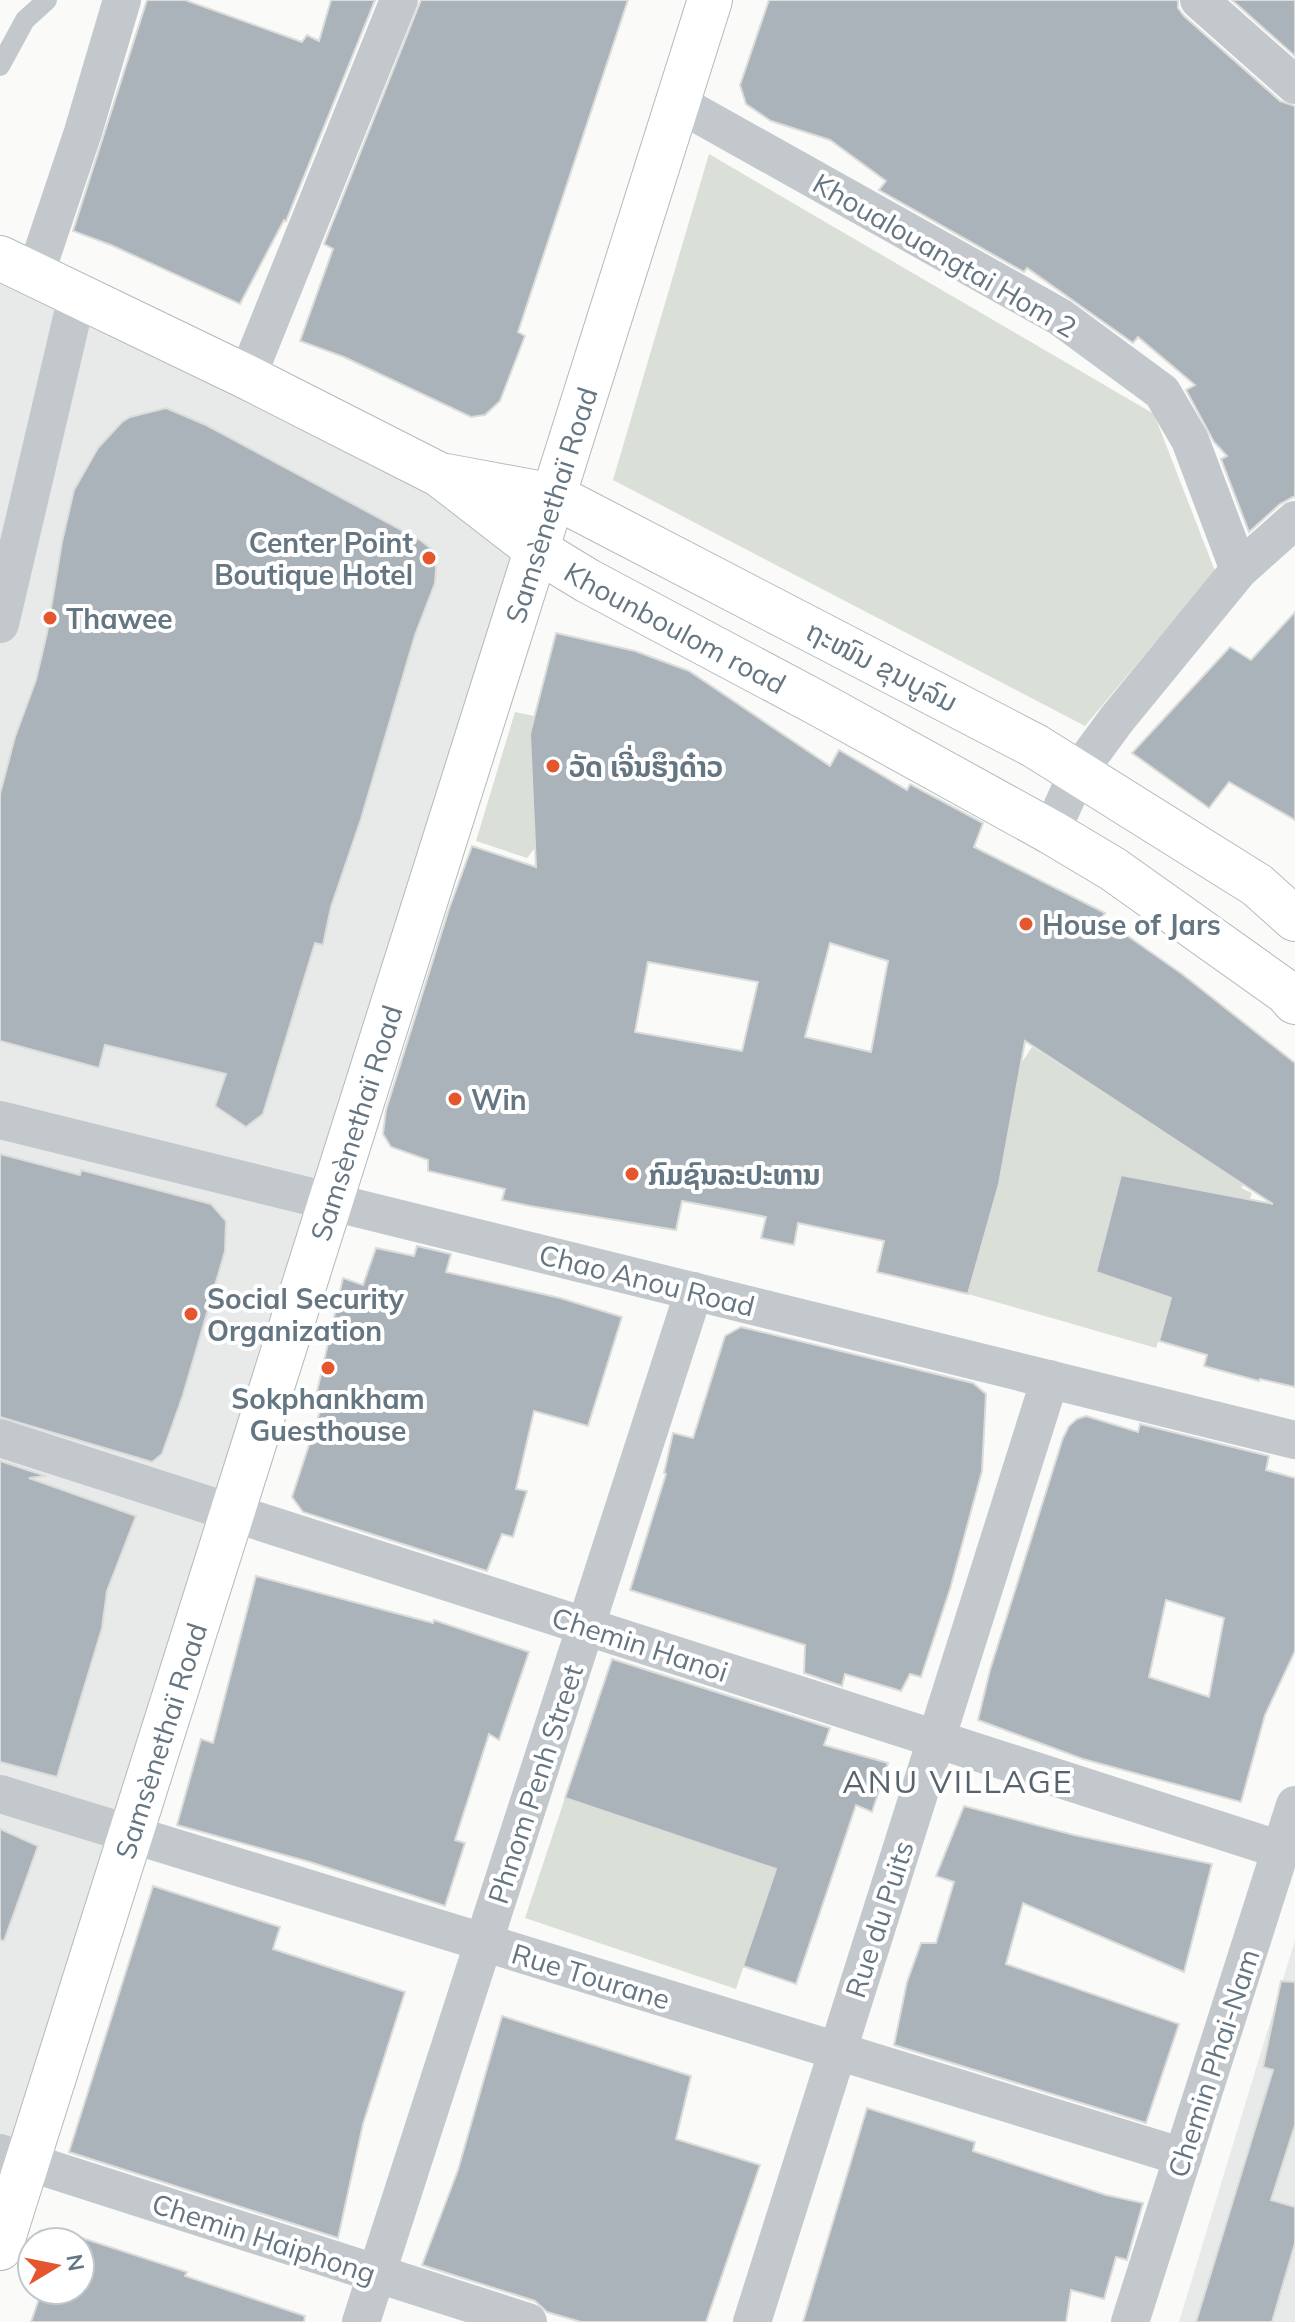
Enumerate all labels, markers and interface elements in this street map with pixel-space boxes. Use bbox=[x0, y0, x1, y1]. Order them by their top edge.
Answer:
street label: Khoualouangtai Hom 2 bbox=[807, 165, 1083, 345]
street label: Samsènethaï Road bbox=[497, 383, 604, 627]
place label: Center Point Boutique Hotel bbox=[214, 525, 413, 592]
marker: Center Point Boutique Hotel bbox=[420, 549, 438, 567]
street label: Khounboulom road bbox=[558, 554, 792, 701]
place label: Thawee bbox=[66, 601, 173, 636]
marker: Thawee bbox=[41, 609, 59, 627]
street label: ຖະໜົນ ຂຸນບູລົມ bbox=[800, 613, 964, 720]
place label: ວັດ ເຈີ່ນຮຶງດ໋າວ bbox=[569, 744, 723, 784]
marker: ວັດ ເຈີ່ນຮຶງດ໋າວ bbox=[544, 757, 562, 775]
place label: House of Jars bbox=[1042, 907, 1221, 942]
marker: House of Jars bbox=[1017, 915, 1035, 933]
street label: Samsènethaï Road bbox=[302, 1001, 409, 1245]
place label: Win bbox=[471, 1082, 527, 1117]
marker: Win bbox=[446, 1090, 464, 1108]
place label: ກົມຊົນລະປະທານ bbox=[648, 1157, 820, 1192]
marker: ກົມຊົນລະປະທານ bbox=[623, 1165, 641, 1183]
street label: Chao Anou Road bbox=[536, 1236, 758, 1324]
place label: Social Security Organization bbox=[207, 1281, 405, 1348]
marker: Social Security Organization bbox=[182, 1305, 200, 1323]
marker: Sokphankham Guesthouse bbox=[319, 1359, 337, 1377]
place label: Sokphankham Guesthouse bbox=[231, 1381, 425, 1448]
street label: Chemin Hanoi bbox=[548, 1599, 732, 1689]
street label: Samsènethaï Road bbox=[107, 1618, 214, 1863]
street label: Phnom Penh Street bbox=[480, 1660, 590, 1908]
district label: ANU VILLAGE bbox=[842, 1761, 1074, 1801]
street label: Rue du Puits bbox=[837, 1836, 921, 2002]
street label: Rue Tourane bbox=[508, 1935, 674, 2017]
street label: Chemin Phai-Nam bbox=[1160, 1944, 1266, 2182]
street label: Chemin Haiphong bbox=[148, 2185, 380, 2291]
north arrow bbox=[16, 2226, 96, 2306]
text: N bbox=[60, 2252, 91, 2273]

